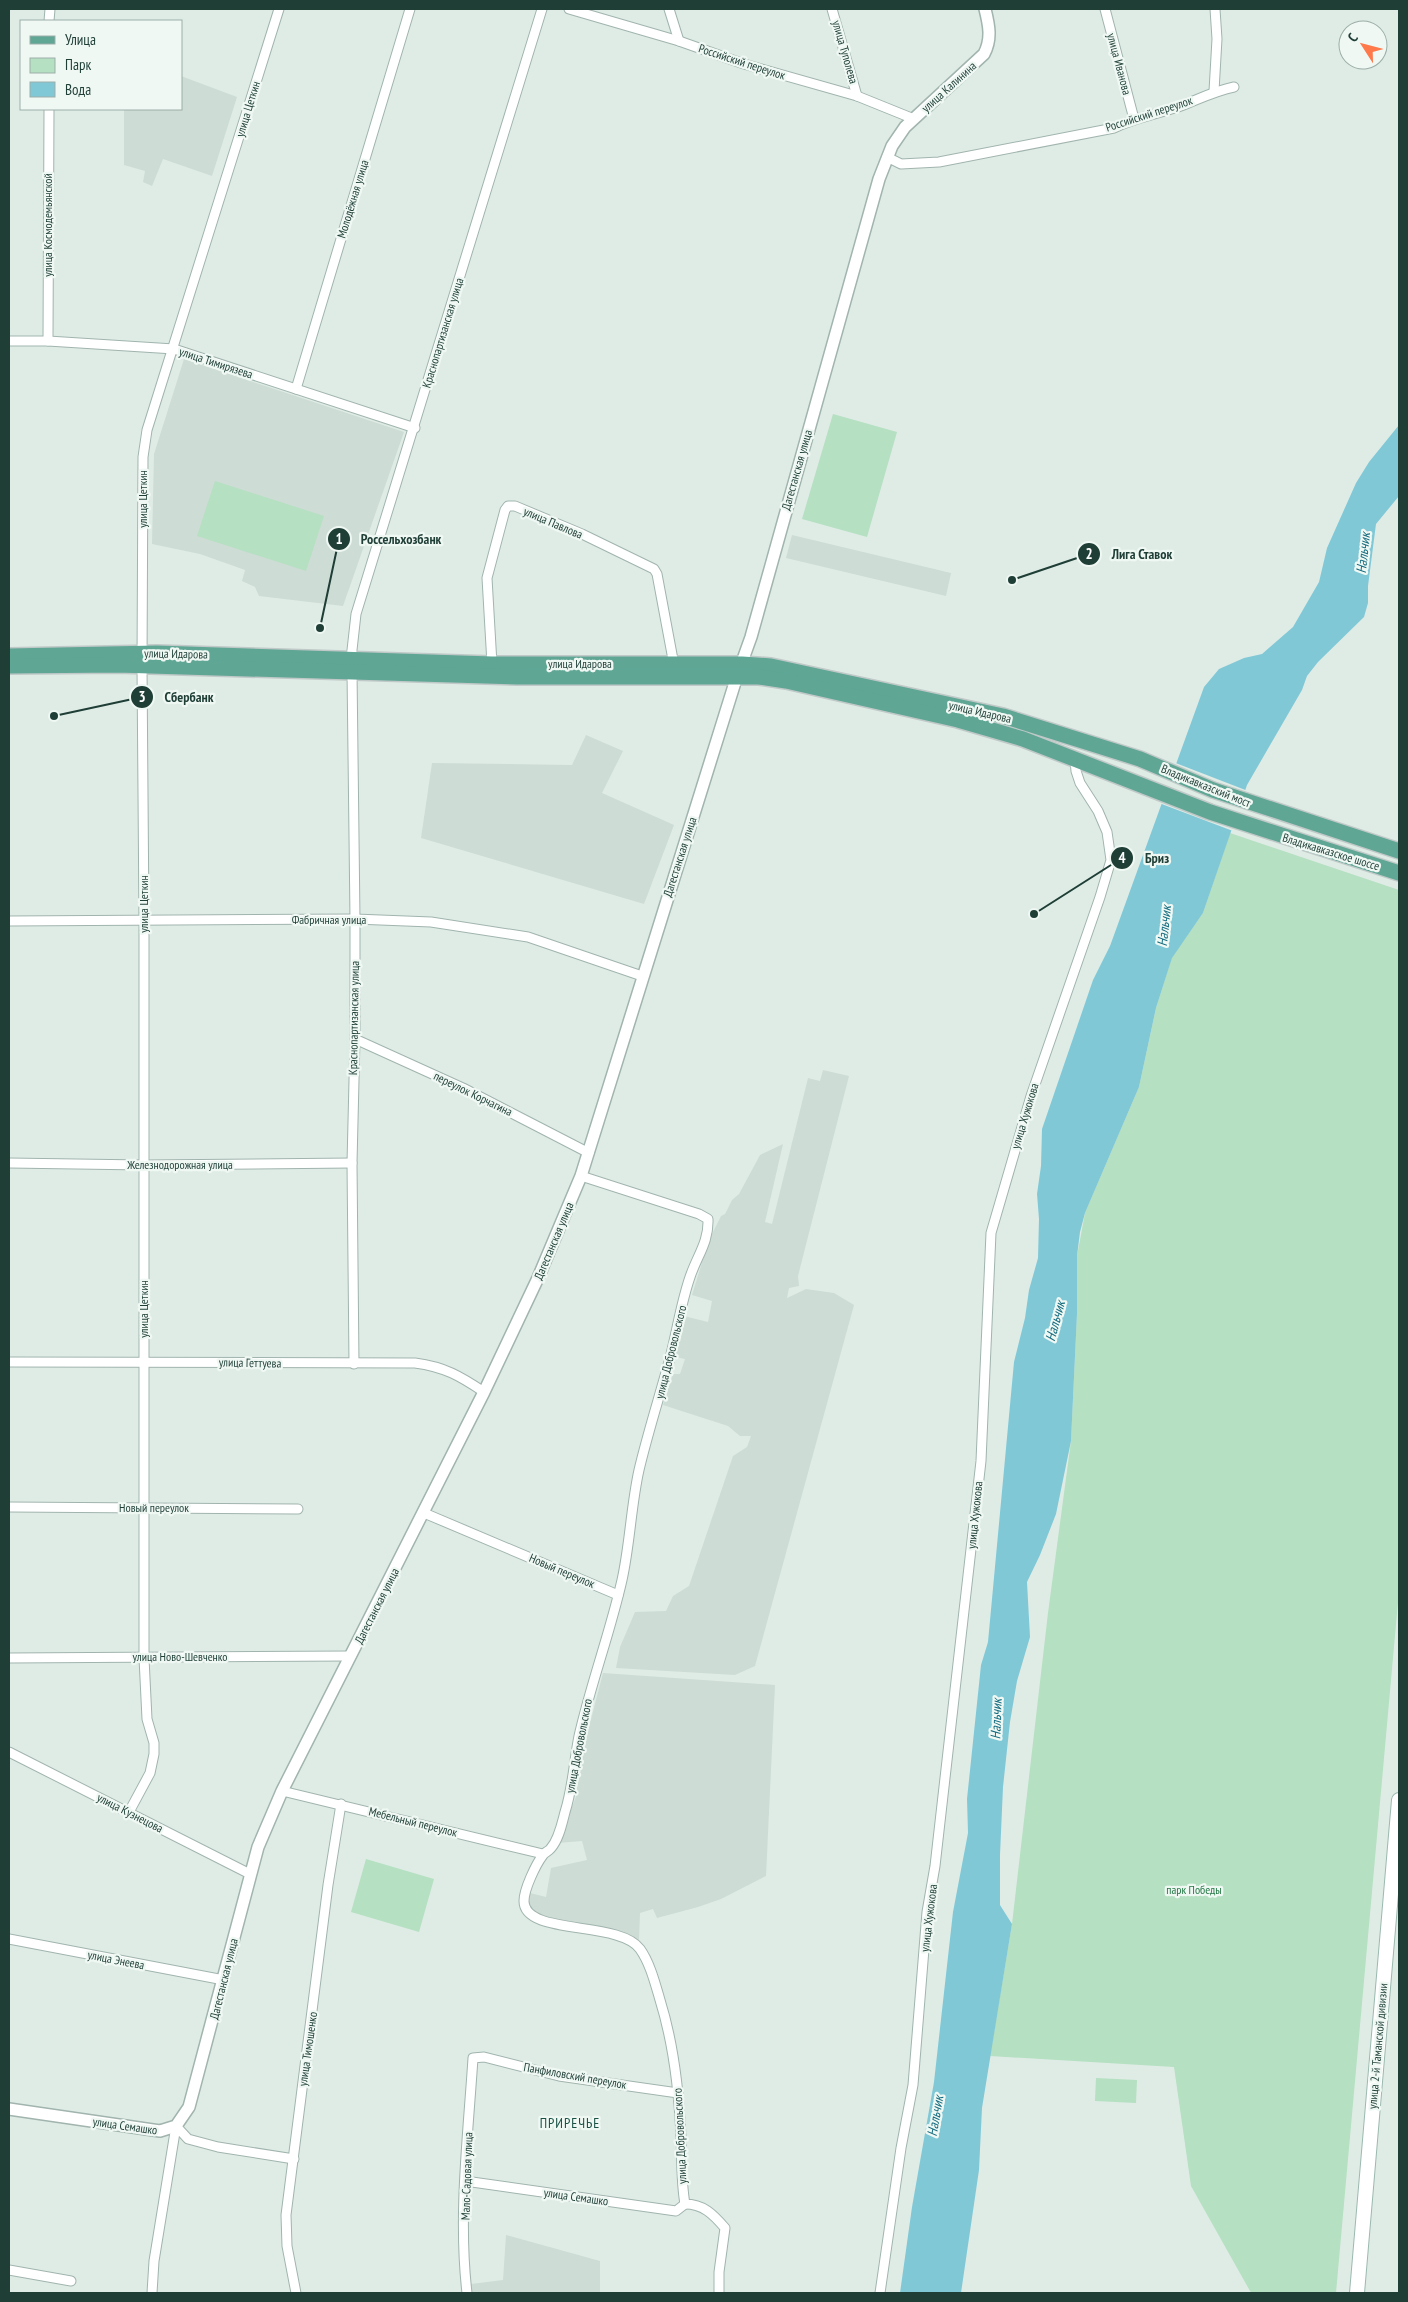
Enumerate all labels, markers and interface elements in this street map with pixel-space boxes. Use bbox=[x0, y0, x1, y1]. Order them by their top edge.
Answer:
street label: улица Туполева bbox=[829, 18, 862, 86]
legend bbox=[20, 20, 182, 110]
north arrow bbox=[1338, 20, 1388, 70]
text: С bbox=[1343, 29, 1362, 45]
text: Улица bbox=[65, 30, 96, 49]
street label: улица Иванова bbox=[1104, 31, 1135, 97]
street label: Российский переулок bbox=[697, 40, 788, 83]
text: Парк bbox=[65, 55, 91, 74]
street label: улица Калинина bbox=[918, 58, 979, 115]
street label: улица Цеткин bbox=[232, 79, 263, 139]
text: Вода bbox=[65, 80, 91, 99]
street label: Российский переулок bbox=[1104, 92, 1194, 135]
street label: Молодёжная улица bbox=[333, 158, 372, 240]
street label: улица Космодемьянской bbox=[40, 173, 55, 277]
street label: Краснопартизанская улица bbox=[419, 276, 466, 390]
street label: улица Тимирязева bbox=[177, 344, 255, 382]
street label: Дагестанская улица bbox=[778, 428, 815, 512]
street label: улица Цеткин bbox=[135, 470, 150, 528]
street label: улица Павлова bbox=[521, 503, 585, 542]
callout: Россельхозбанк bbox=[326, 524, 452, 553]
text: 1 bbox=[335, 529, 343, 548]
text: Россельхозбанк bbox=[361, 530, 442, 548]
water label: Нальчик bbox=[1352, 530, 1374, 574]
callout: Лига Ставок bbox=[1077, 539, 1182, 568]
text: 2 bbox=[1085, 544, 1093, 563]
text: Лига Ставок bbox=[1111, 545, 1172, 563]
street label: улица Идарова bbox=[144, 645, 208, 662]
street label: улица Идарова bbox=[548, 656, 612, 671]
callout: Сбербанк bbox=[129, 682, 223, 711]
text: 3 bbox=[138, 687, 146, 706]
text: Сбербанк bbox=[165, 688, 214, 706]
street label: улица Идарова bbox=[947, 697, 1013, 726]
street label: Владикавказский мост bbox=[1159, 761, 1253, 810]
street label: Дагестанская улица bbox=[660, 815, 700, 899]
street label: Владикавказское шоссе bbox=[1281, 830, 1382, 873]
callout: Бриз bbox=[1110, 844, 1179, 873]
text: 4 bbox=[1118, 848, 1126, 867]
text: Бриз bbox=[1145, 849, 1169, 867]
street label: улица Цеткин bbox=[136, 875, 151, 933]
water label: Нальчик bbox=[1153, 903, 1175, 947]
street label: Фабричная улица bbox=[292, 912, 366, 927]
street label: Краснопартизанская улица bbox=[345, 960, 362, 1075]
street label: переулок Корчагина bbox=[431, 1068, 515, 1119]
street label: улица Хужокова bbox=[1007, 1081, 1042, 1151]
street label: Железнодорожная улица bbox=[126, 1157, 233, 1172]
street label: Дагестанская улица bbox=[530, 1199, 577, 1282]
street label: улица Цеткин bbox=[136, 1280, 151, 1338]
water label: Нальчик bbox=[1041, 1297, 1069, 1343]
street label: улица Добровольского bbox=[652, 1304, 689, 1400]
street label: улица Геттуева bbox=[219, 1354, 282, 1371]
street label: улица Хужокова bbox=[963, 1480, 986, 1550]
street label: Новый переулок bbox=[119, 1500, 189, 1515]
street label: Новый переулок bbox=[527, 1550, 598, 1591]
street label: Дагестанская улица bbox=[351, 1565, 402, 1646]
street label: улица Ново-Шевченко bbox=[132, 1649, 228, 1664]
street label: улица Добровольского bbox=[562, 1697, 595, 1794]
water label: Нальчик bbox=[986, 1697, 1006, 1740]
street label: улица Кузнецова bbox=[95, 1790, 166, 1836]
street label: Мебельный переулок bbox=[367, 1803, 459, 1840]
park label: парк Победы bbox=[1166, 1882, 1222, 1897]
street label: улица Хужокова bbox=[917, 1883, 940, 1953]
street label: Дагестанская улица bbox=[206, 1937, 241, 2021]
street label: улица Энеева bbox=[86, 1947, 146, 1972]
street label: улица 2-й Таманской дивизии bbox=[1365, 1982, 1390, 2109]
street label: улица Тимошенко bbox=[295, 2011, 320, 2087]
street label: Панфиловский переулок bbox=[522, 2059, 628, 2092]
street label: улица Добровольского bbox=[670, 2088, 690, 2184]
water label: Нальчик bbox=[923, 2093, 948, 2138]
street label: улица Семашко bbox=[92, 2114, 158, 2137]
district label: ПРИРЕЧЬЕ bbox=[540, 2114, 600, 2132]
street label: Мало-Садовая улица bbox=[457, 2131, 476, 2220]
street label: улица Семашко bbox=[543, 2185, 609, 2208]

